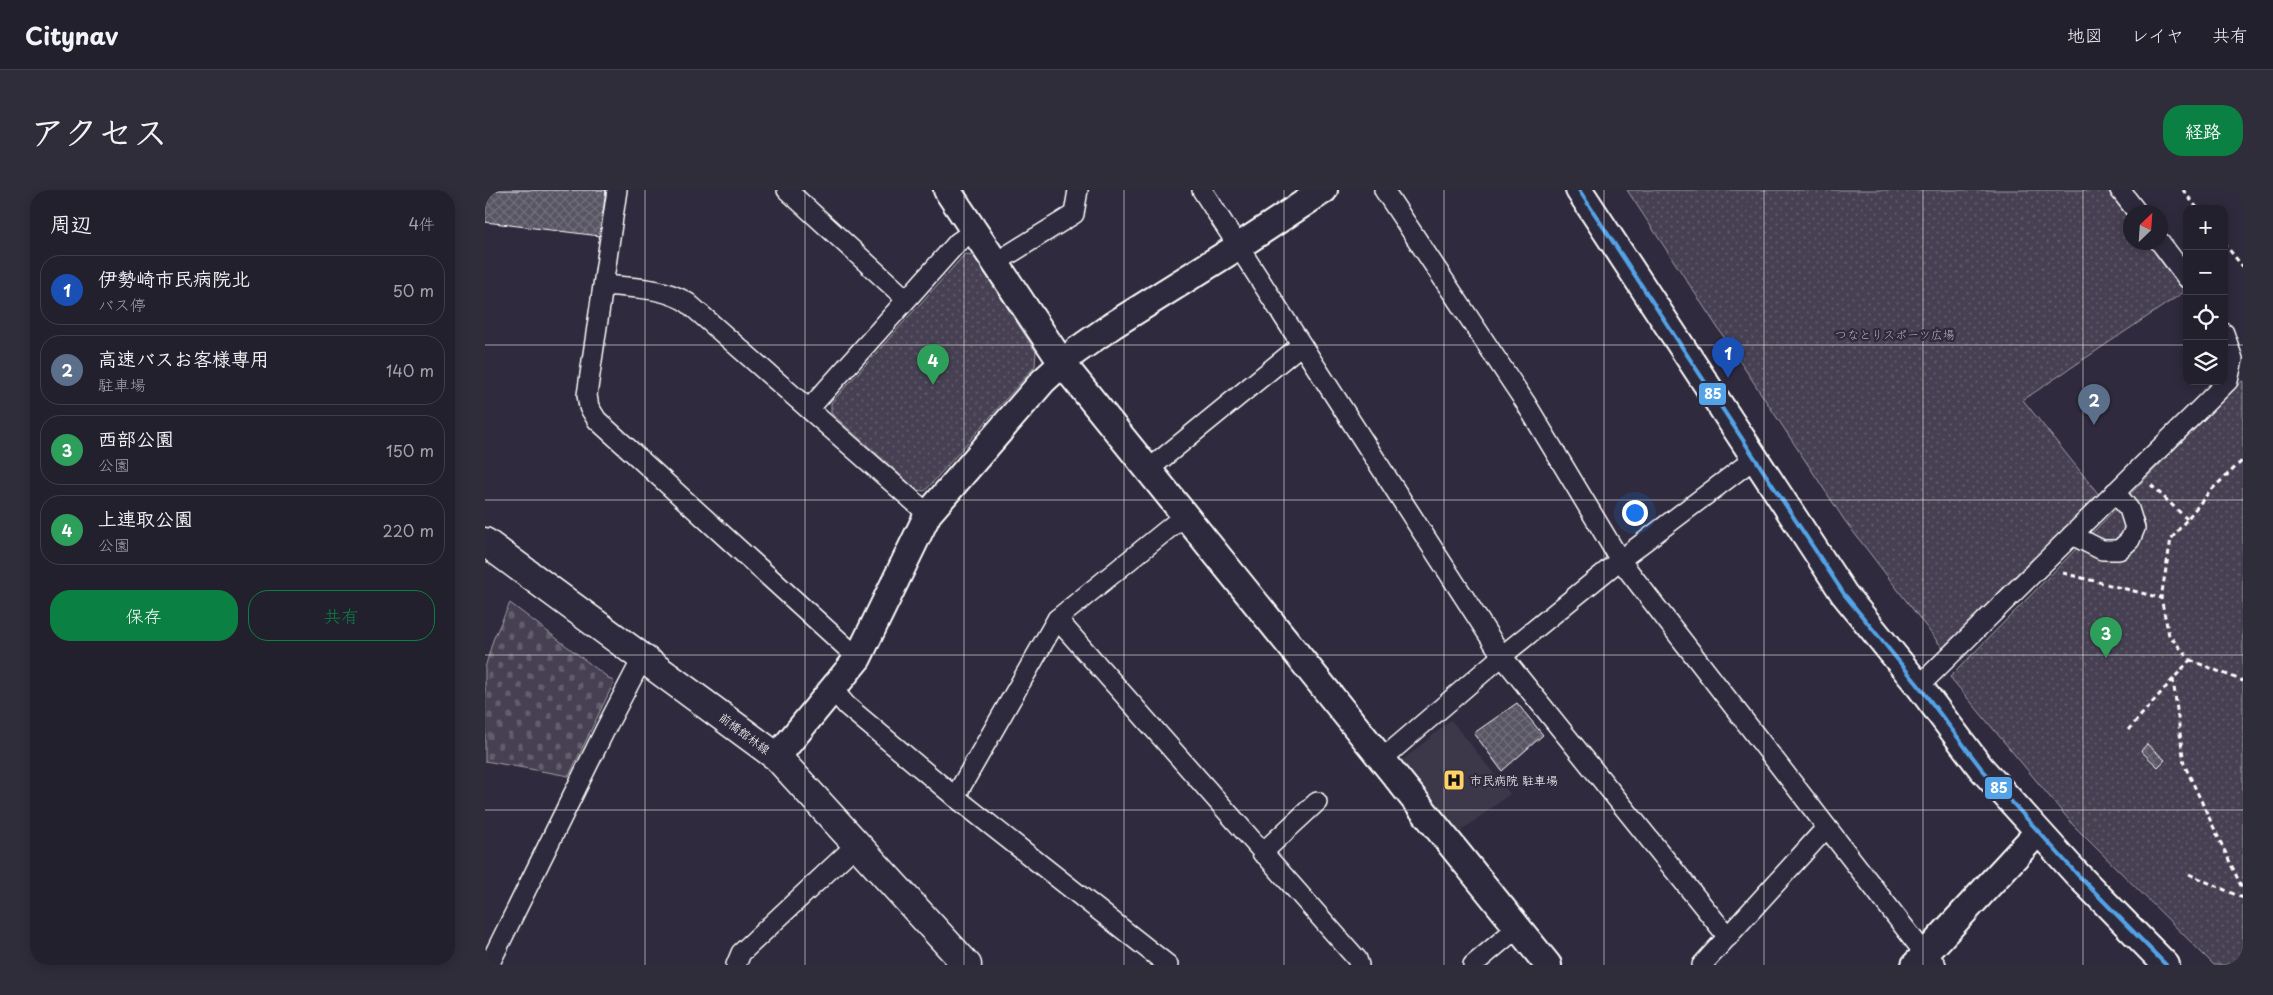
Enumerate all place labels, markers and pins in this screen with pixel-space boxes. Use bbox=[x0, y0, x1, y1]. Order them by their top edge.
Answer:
pin: 1 bbox=[1712, 337, 1744, 378]
pin: 4 bbox=[917, 344, 949, 385]
pin: 2 bbox=[2078, 384, 2110, 425]
pin: 3 bbox=[2090, 617, 2122, 658]
hospital icon: 市民病院 駐車場 bbox=[1442, 768, 1466, 792]
place label: 市民病院 駐車場 bbox=[1470, 771, 1558, 789]

